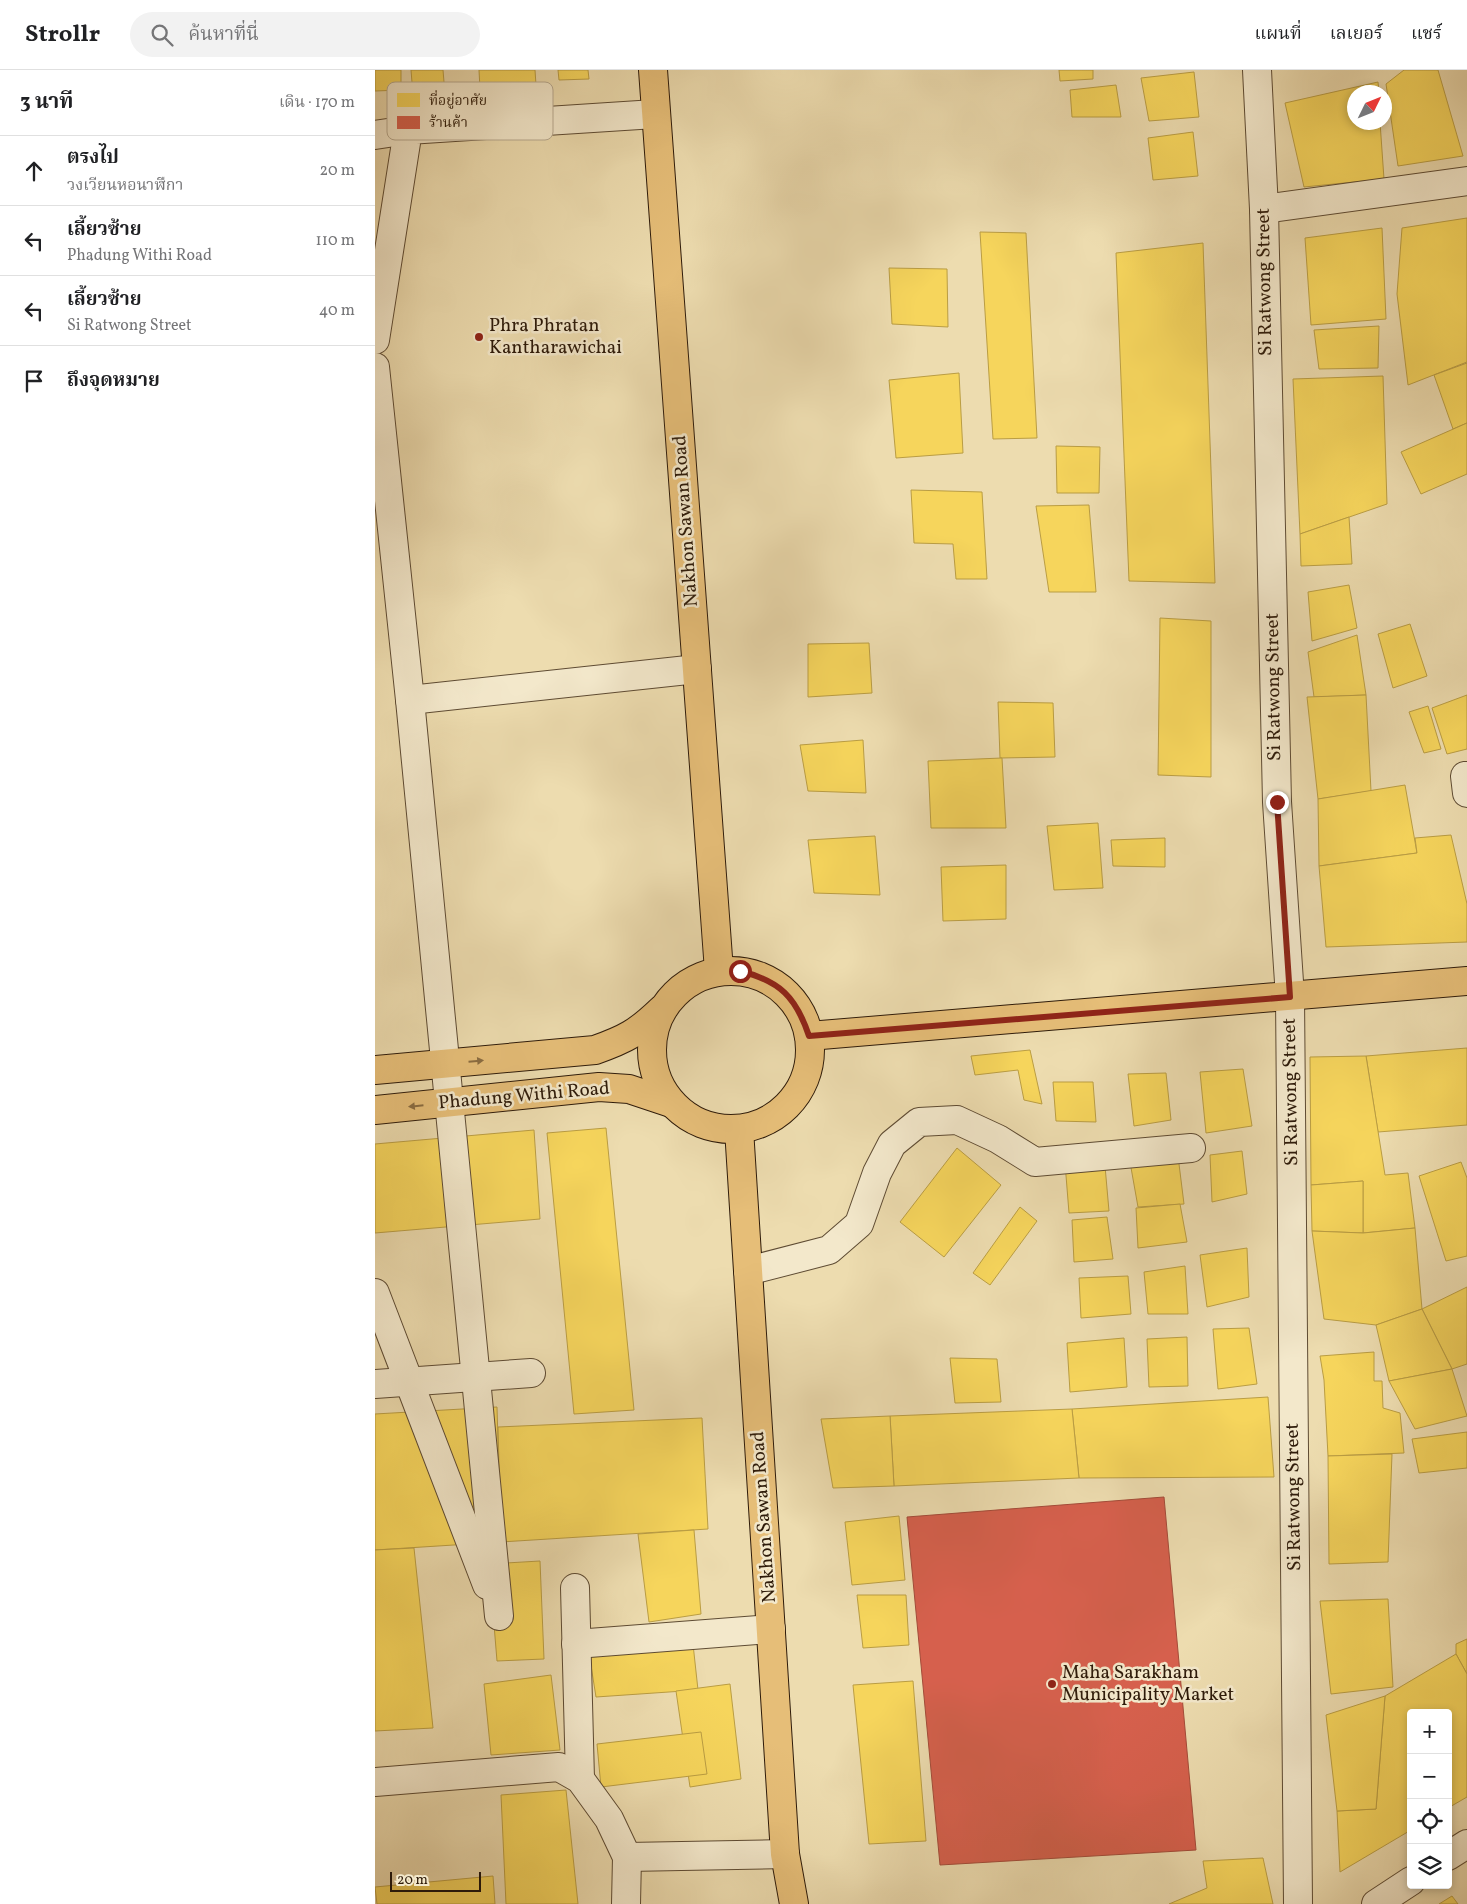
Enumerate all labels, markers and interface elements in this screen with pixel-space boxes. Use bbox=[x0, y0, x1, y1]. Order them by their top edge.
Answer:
search box bbox=[130, 12, 480, 57]
text: Strollr bbox=[25, 18, 100, 52]
icon: search bbox=[148, 21, 176, 49]
text: ค้นหาที่นี่ bbox=[188, 22, 259, 48]
text: แผนที่ bbox=[1254, 22, 1302, 47]
text: เลเยอร์ bbox=[1330, 22, 1383, 47]
text: แชร์ bbox=[1411, 22, 1442, 47]
legend bbox=[387, 82, 553, 140]
north arrow bbox=[1347, 85, 1392, 130]
text: 3 นาที bbox=[20, 88, 73, 117]
text: ที่อยู่อาศัย bbox=[429, 90, 487, 111]
text: เดิน · 170 m bbox=[279, 92, 355, 114]
text: ร้านค้า bbox=[429, 114, 468, 133]
text: ตรงไป bbox=[67, 145, 119, 171]
icon: ahead bbox=[20, 157, 48, 185]
text: 20 m bbox=[320, 160, 355, 182]
text: วงเวียนหอนาฬืกา bbox=[67, 175, 183, 197]
street label: Si Ratwong Street bbox=[1251, 207, 1279, 356]
text: เลี้ยวซ้าย bbox=[67, 217, 141, 243]
icon: left bbox=[20, 227, 48, 255]
text: 110 m bbox=[316, 230, 355, 252]
text: Phadung Withi Road bbox=[67, 245, 212, 267]
text: เลี้ยวซ้าย bbox=[67, 287, 141, 313]
icon: left bbox=[20, 297, 48, 325]
text: 40 m bbox=[319, 300, 355, 322]
place label: Phra Phratan Kantharawichai bbox=[489, 313, 622, 361]
text: Si Ratwong Street bbox=[67, 315, 192, 337]
marker: Phra Phratan Kantharawichai bbox=[473, 331, 485, 343]
icon: arrive bbox=[20, 367, 48, 395]
text: ถึงจุดหมาย bbox=[67, 368, 160, 394]
street label: Nakhon Sawan Road bbox=[667, 434, 705, 608]
street label: Si Ratwong Street bbox=[1260, 612, 1288, 761]
route end bbox=[1266, 791, 1289, 814]
route start bbox=[729, 960, 752, 983]
street label: Si Ratwong Street bbox=[1277, 1017, 1305, 1166]
one-way arrow bbox=[468, 1056, 484, 1064]
street label: Phadung Withi Road bbox=[437, 1076, 611, 1116]
one-way arrow bbox=[408, 1102, 424, 1110]
street label: Si Ratwong Street bbox=[1280, 1422, 1308, 1571]
street label: Nakhon Sawan Road bbox=[745, 1430, 783, 1604]
place label: Maha Sarakham Municipality Market bbox=[1062, 1660, 1234, 1708]
marker: Maha Sarakham Municipality Market bbox=[1046, 1678, 1058, 1690]
map controls bbox=[1407, 1709, 1452, 1889]
button: + bbox=[1407, 1709, 1452, 1754]
button: − bbox=[1407, 1754, 1452, 1799]
button: locate bbox=[1407, 1799, 1452, 1844]
button: layers bbox=[1407, 1844, 1452, 1889]
scale bar bbox=[390, 1869, 481, 1892]
text: 20 m bbox=[397, 1871, 428, 1890]

